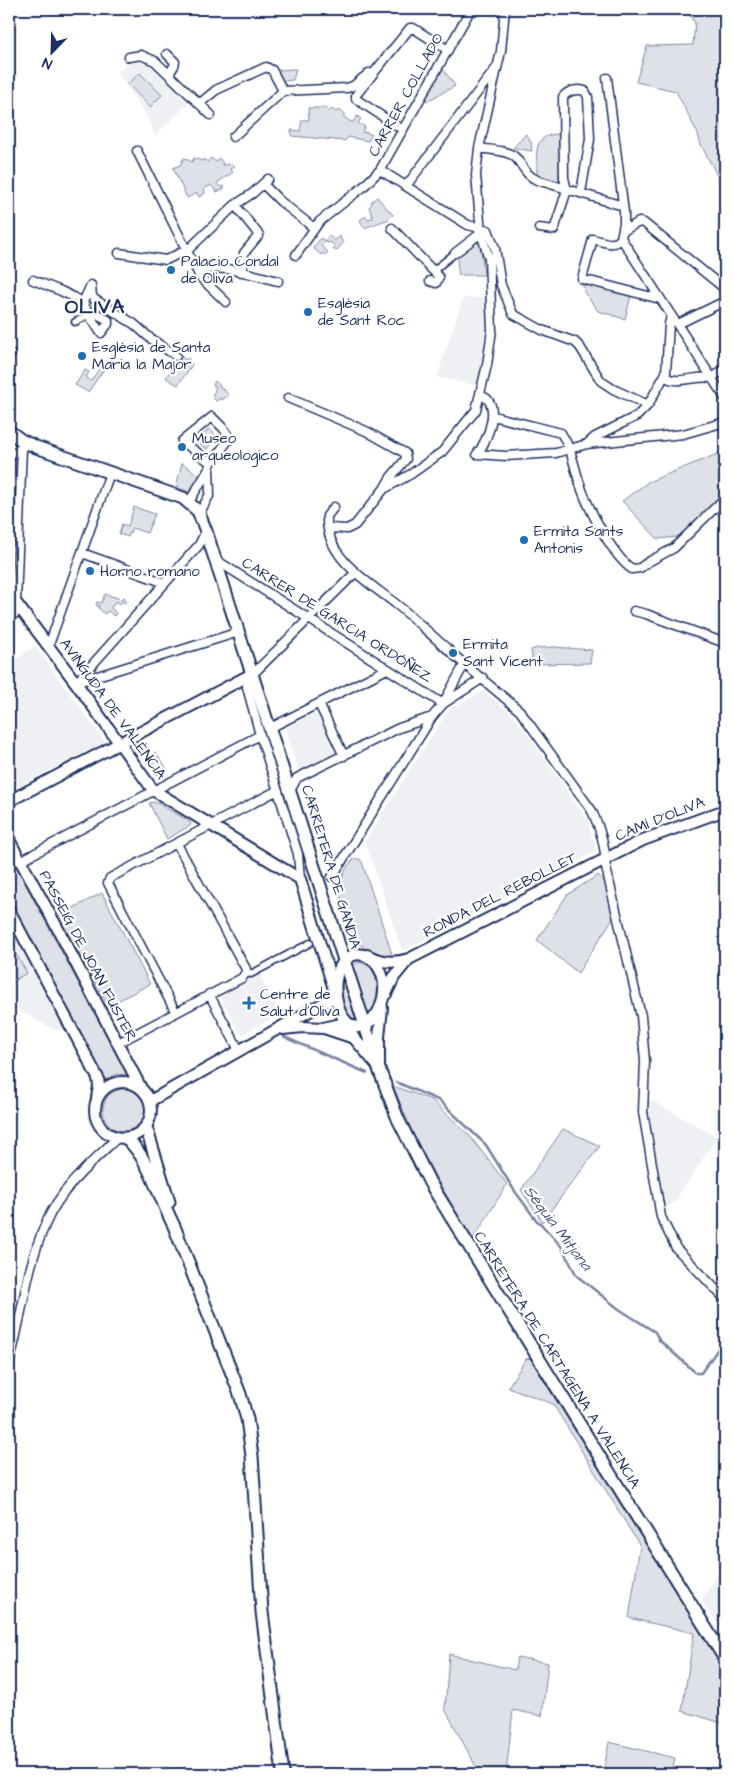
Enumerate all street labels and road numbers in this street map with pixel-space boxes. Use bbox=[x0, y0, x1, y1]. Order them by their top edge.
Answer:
street label: CARRER COLLADO bbox=[363, 30, 449, 160]
street label: CARRER DE GARCIA ORDÓÑEZ bbox=[237, 552, 437, 688]
street label: AVINGUDA DE VALÈNCIA bbox=[55, 634, 172, 784]
street label: CARRETERA DE GANDIA bbox=[296, 782, 366, 952]
street label: CAMÍ D’OLIVA bbox=[612, 791, 708, 846]
street label: RONDA DEL REBOLLET bbox=[420, 847, 581, 943]
street label: PASSEIG DE JOAN FUSTER bbox=[34, 867, 142, 1045]
street label: CARRETERA DE CARTAGENA A VALENCIA bbox=[469, 1227, 645, 1493]

